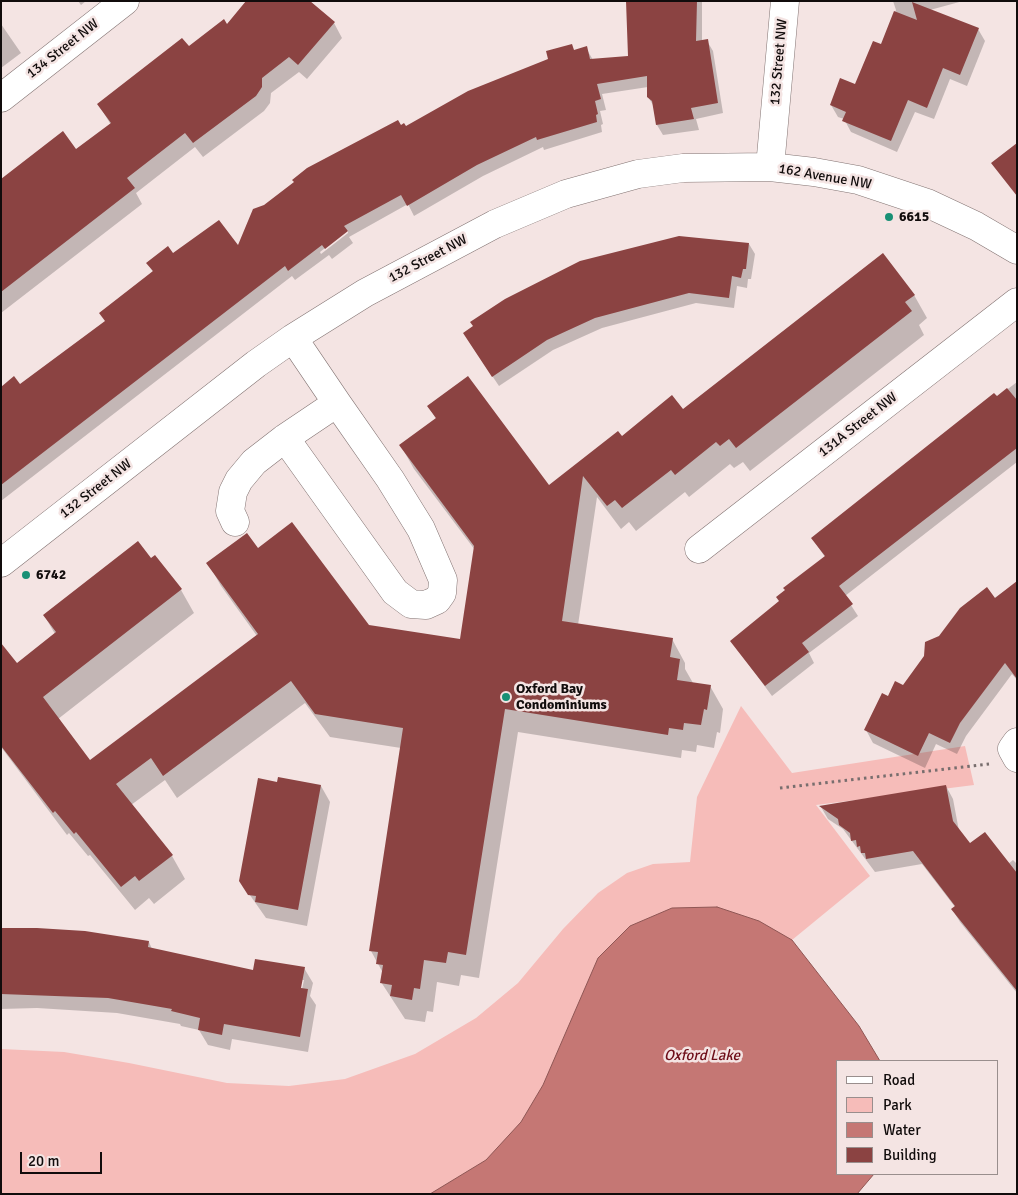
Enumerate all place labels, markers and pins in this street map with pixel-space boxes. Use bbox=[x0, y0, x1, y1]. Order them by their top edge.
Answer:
place label: 6615 bbox=[899, 209, 929, 225]
marker: 6615 bbox=[883, 211, 895, 223]
place label: 6742 bbox=[36, 567, 66, 583]
marker: 6742 bbox=[20, 569, 32, 581]
place label: Oxford Bay Condominiums bbox=[516, 681, 607, 714]
marker: Oxford Bay Condominiums bbox=[500, 691, 512, 703]

